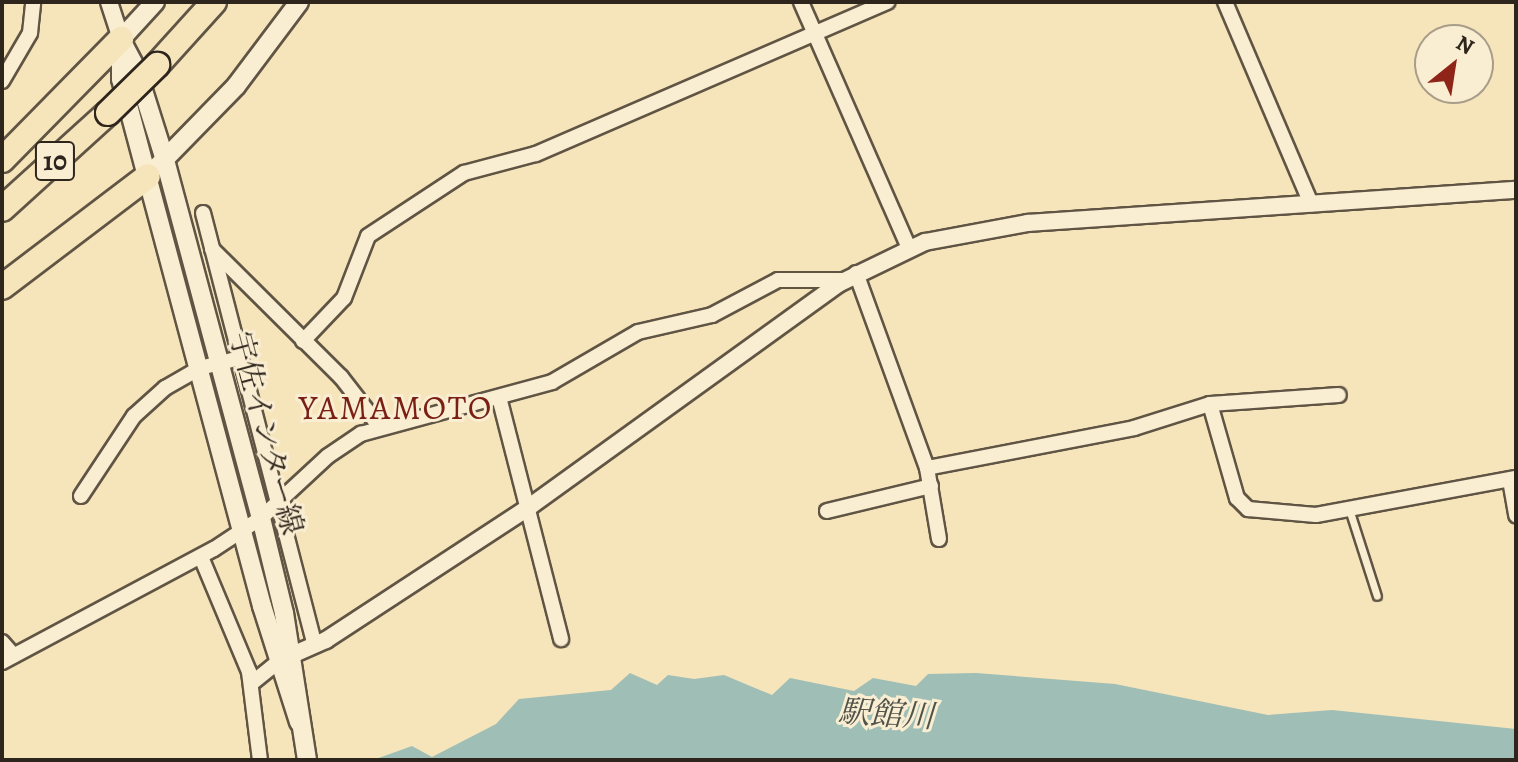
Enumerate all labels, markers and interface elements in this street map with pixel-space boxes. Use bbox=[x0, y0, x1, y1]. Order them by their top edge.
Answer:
north arrow bbox=[1414, 24, 1494, 104]
text: N bbox=[1451, 28, 1479, 62]
road number: 10 bbox=[33, 137, 77, 185]
street label: 宇佐インター線 bbox=[221, 327, 311, 539]
district label: YAMAMOTO bbox=[299, 388, 493, 428]
water label: 駅館川 bbox=[837, 692, 935, 736]

